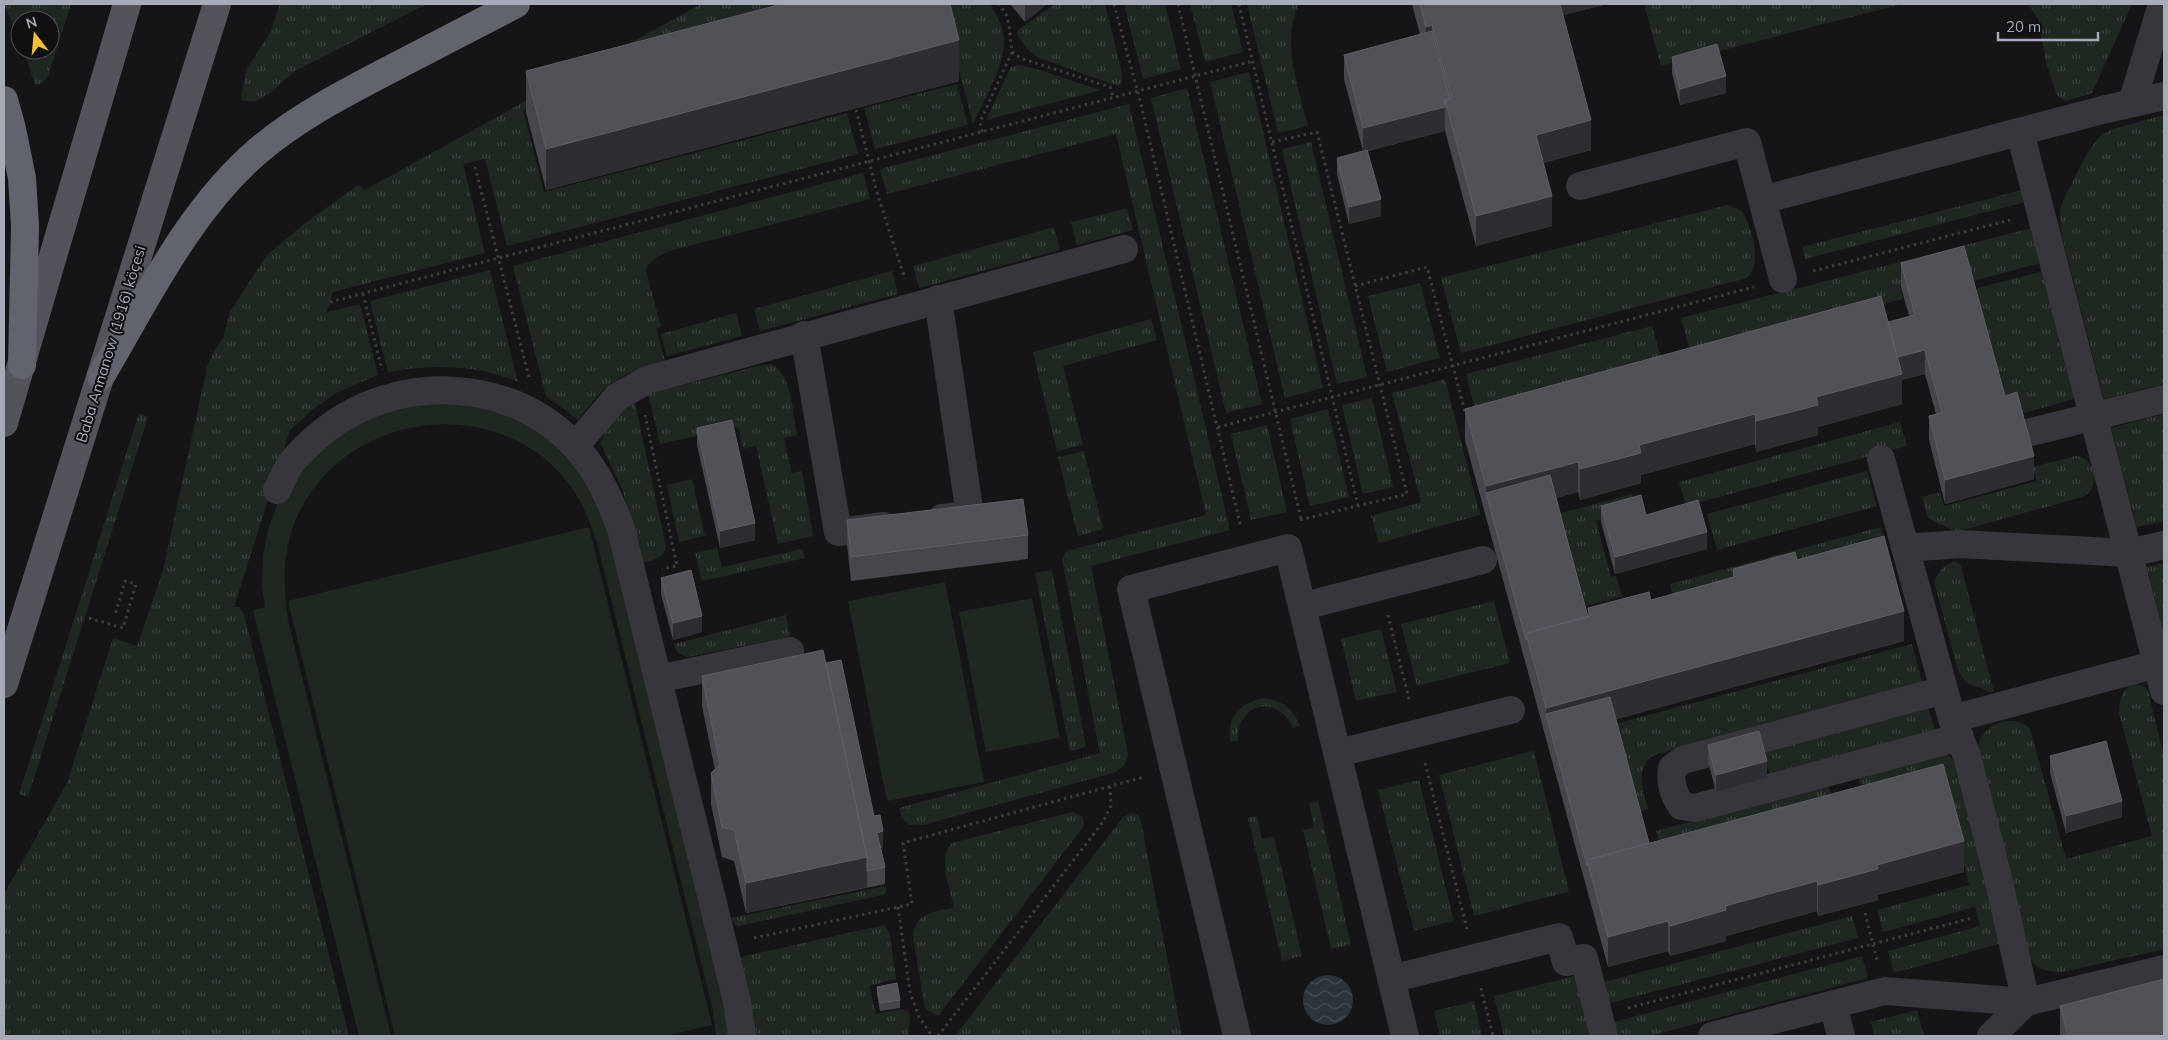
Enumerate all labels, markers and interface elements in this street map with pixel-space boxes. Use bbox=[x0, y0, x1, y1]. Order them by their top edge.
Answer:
north arrow bbox=[10, 10, 60, 60]
scale bar bbox=[1998, 10, 2098, 42]
text: N bbox=[24, 12, 39, 33]
text: 20 m bbox=[2006, 17, 2041, 36]
street label: Baba Annanow (1916) köçesi bbox=[71, 243, 150, 445]

